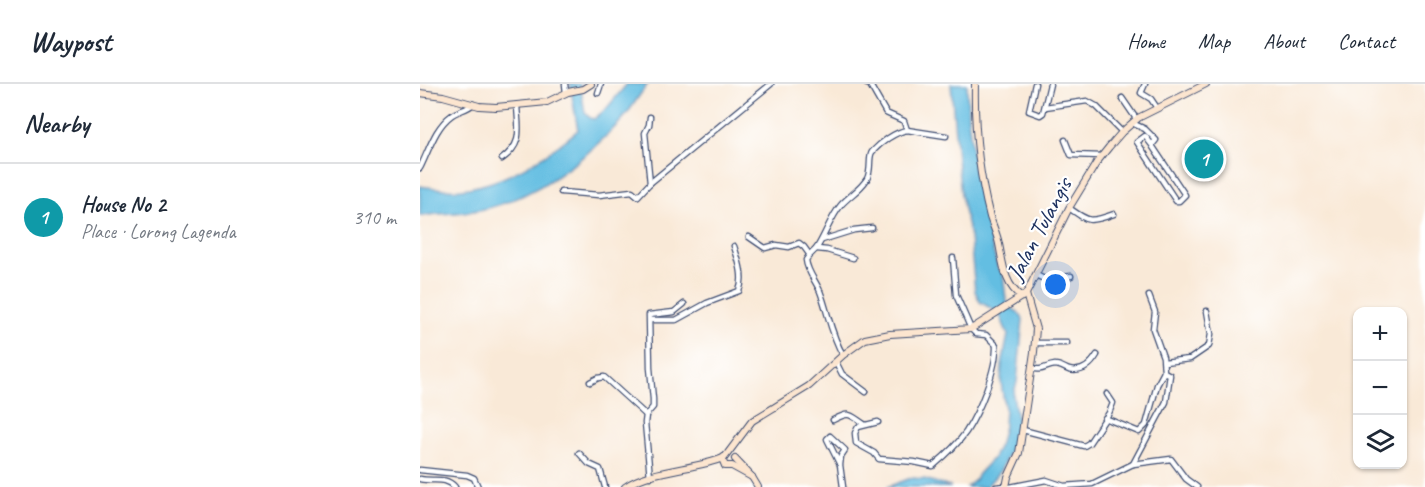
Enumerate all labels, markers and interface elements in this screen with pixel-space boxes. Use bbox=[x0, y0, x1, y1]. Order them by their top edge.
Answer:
text: Waypost bbox=[30, 24, 111, 59]
text: Home bbox=[1127, 28, 1165, 54]
text: Map bbox=[1198, 28, 1230, 54]
text: About bbox=[1263, 28, 1305, 54]
text: Contact bbox=[1338, 28, 1395, 54]
text: Nearby bbox=[24, 107, 89, 140]
pin: 1 bbox=[1184, 136, 1224, 182]
street label: Jalan Tulangis bbox=[999, 171, 1079, 287]
text: House No 2 bbox=[81, 191, 166, 219]
text: 1 bbox=[39, 205, 48, 230]
text: 310 m bbox=[353, 205, 396, 230]
text: Place · Lorong Lagenda bbox=[81, 219, 236, 244]
your location bbox=[1041, 270, 1070, 299]
map controls bbox=[1353, 307, 1407, 469]
button: + bbox=[1353, 307, 1407, 361]
button: − bbox=[1353, 361, 1407, 415]
button: layers bbox=[1353, 415, 1407, 469]

